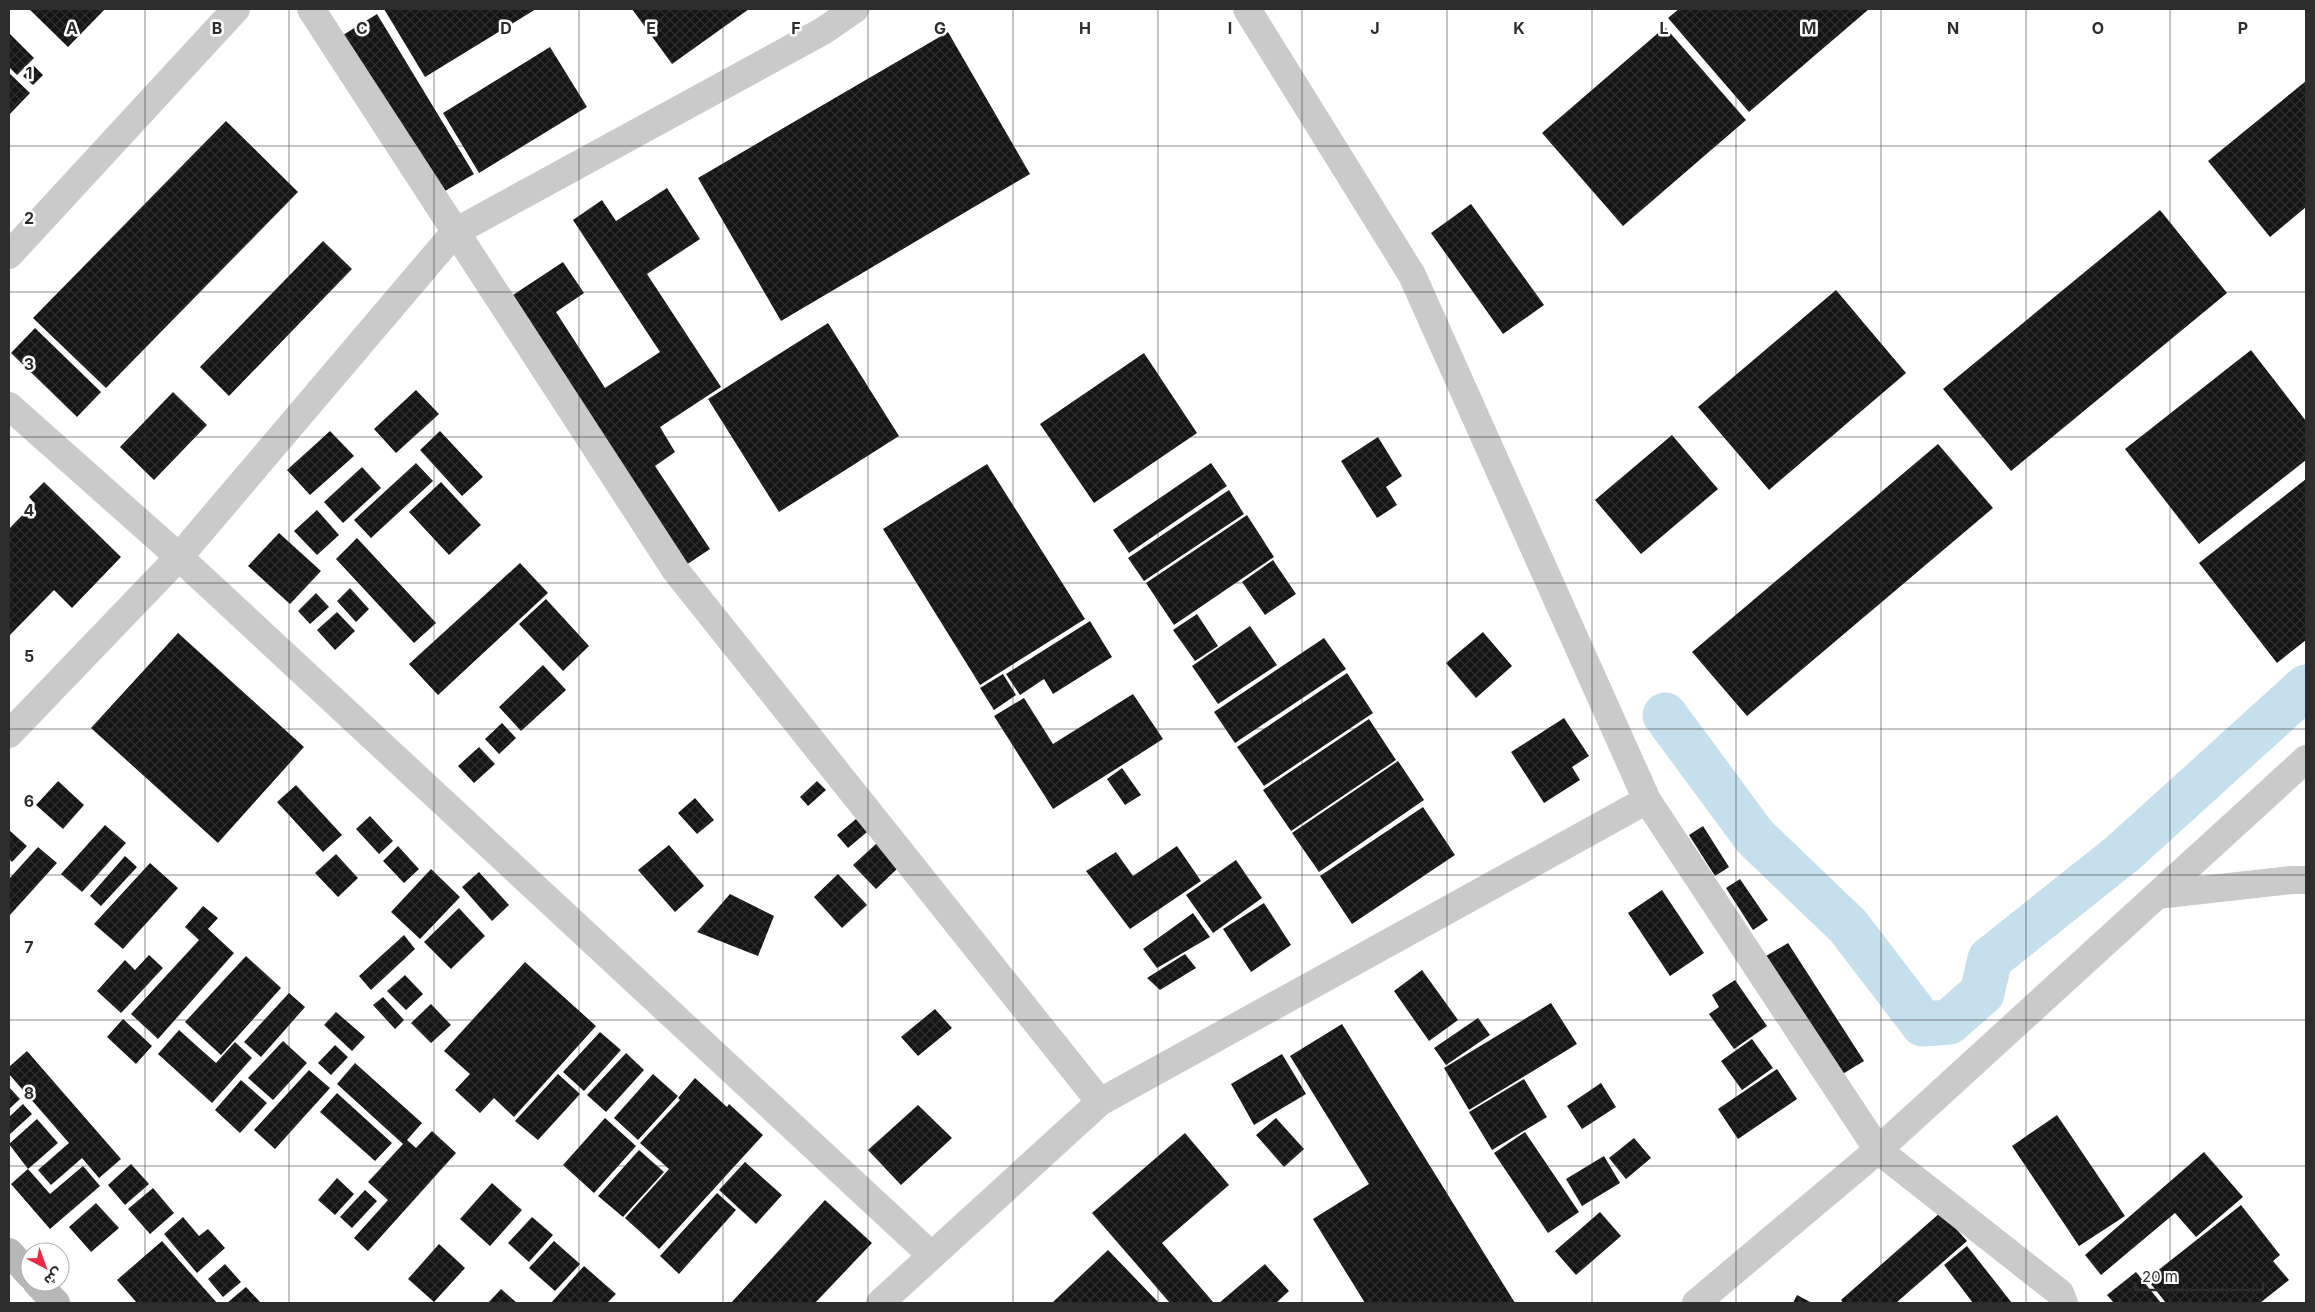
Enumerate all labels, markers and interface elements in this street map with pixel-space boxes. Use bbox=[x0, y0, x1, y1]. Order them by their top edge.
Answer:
text: A bbox=[66, 18, 78, 38]
text: B bbox=[212, 18, 222, 38]
text: C bbox=[356, 18, 368, 38]
text: D bbox=[500, 18, 512, 38]
text: E bbox=[646, 18, 656, 38]
text: F bbox=[791, 18, 801, 38]
text: G bbox=[934, 18, 946, 38]
text: H bbox=[1079, 18, 1091, 38]
text: I bbox=[1228, 18, 1232, 38]
text: J bbox=[1370, 18, 1380, 38]
text: K bbox=[1513, 18, 1525, 38]
text: L bbox=[1659, 18, 1669, 38]
text: M bbox=[1802, 18, 1816, 38]
text: N bbox=[1947, 18, 1959, 38]
text: O bbox=[2092, 18, 2104, 38]
text: P bbox=[2238, 18, 2248, 38]
text: 1 bbox=[26, 63, 32, 83]
text: 2 bbox=[24, 208, 34, 228]
text: 3 bbox=[24, 354, 34, 374]
text: 4 bbox=[24, 500, 35, 520]
text: 5 bbox=[24, 646, 34, 666]
text: 6 bbox=[24, 791, 34, 811]
text: 7 bbox=[24, 937, 34, 957]
text: 8 bbox=[24, 1083, 34, 1103]
north arrow bbox=[20, 1242, 70, 1292]
scale bar bbox=[2135, 1260, 2262, 1292]
text: ش bbox=[41, 1264, 67, 1290]
text: 20 m bbox=[2142, 1267, 2178, 1286]

